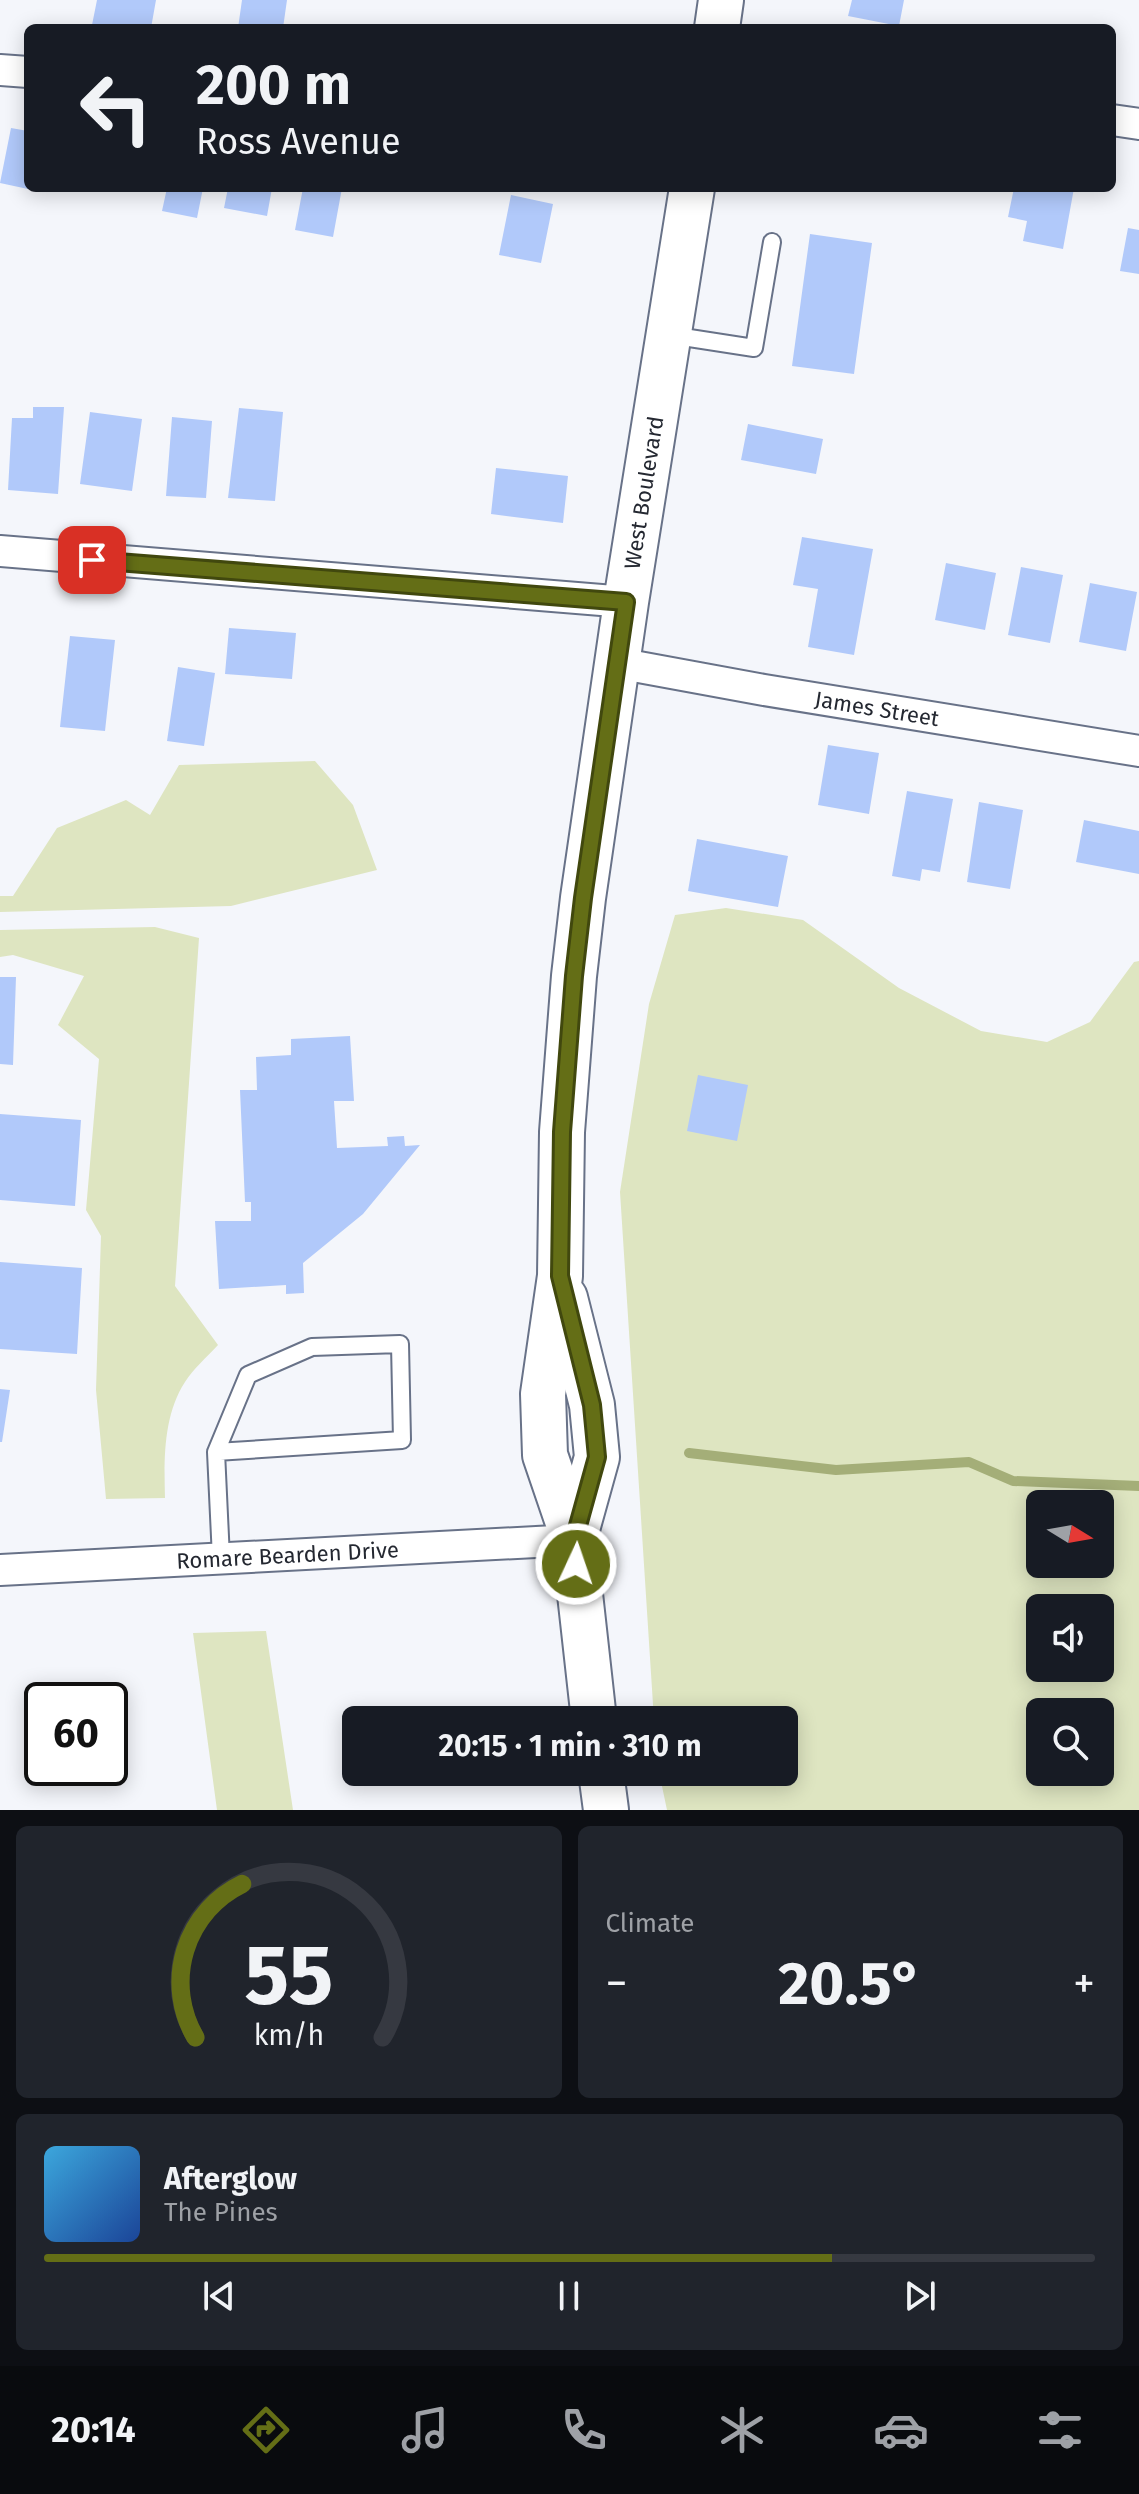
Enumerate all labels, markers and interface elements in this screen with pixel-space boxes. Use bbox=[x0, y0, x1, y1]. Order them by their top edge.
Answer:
text: 200 m bbox=[196, 52, 351, 119]
icon: left bbox=[64, 56, 168, 160]
text: Ross Avenue bbox=[196, 120, 401, 164]
street label: West Boulevard bbox=[618, 414, 669, 571]
pin bbox=[58, 526, 126, 594]
icon: arrive bbox=[70, 538, 114, 582]
street label: James Street bbox=[813, 685, 941, 732]
north arrow bbox=[1026, 1490, 1114, 1578]
map controls bbox=[1026, 1490, 1114, 1786]
position arrow bbox=[534, 1522, 618, 1606]
street label: Romare Bearden Drive bbox=[176, 1536, 400, 1575]
button: sound bbox=[1026, 1594, 1114, 1682]
speed limit sign: 60 bbox=[24, 1682, 128, 1786]
button: search bbox=[1026, 1698, 1114, 1786]
text: 20:15 · 1 min · 310 m bbox=[438, 1728, 702, 1764]
text: Climate bbox=[606, 1908, 694, 1939]
text: 55 bbox=[244, 1926, 333, 2026]
text: 20.5° bbox=[778, 1948, 922, 2020]
text: − bbox=[606, 1957, 628, 2010]
text: + bbox=[1073, 1957, 1095, 2010]
text: km/h bbox=[253, 2018, 324, 2053]
text: Afterglow bbox=[164, 2161, 297, 2197]
text: The Pines bbox=[164, 2197, 278, 2228]
icon: previous bbox=[197, 2274, 241, 2318]
icon: pause bbox=[547, 2274, 591, 2318]
icon: next bbox=[898, 2274, 942, 2318]
icon: directions bbox=[238, 2402, 294, 2458]
icon: music bbox=[397, 2402, 453, 2458]
icon: phone bbox=[556, 2402, 612, 2458]
icon: climate bbox=[714, 2402, 770, 2458]
icon: car bbox=[873, 2402, 929, 2458]
icon: filters bbox=[1032, 2402, 1088, 2458]
text: 20:14 bbox=[51, 2408, 135, 2452]

